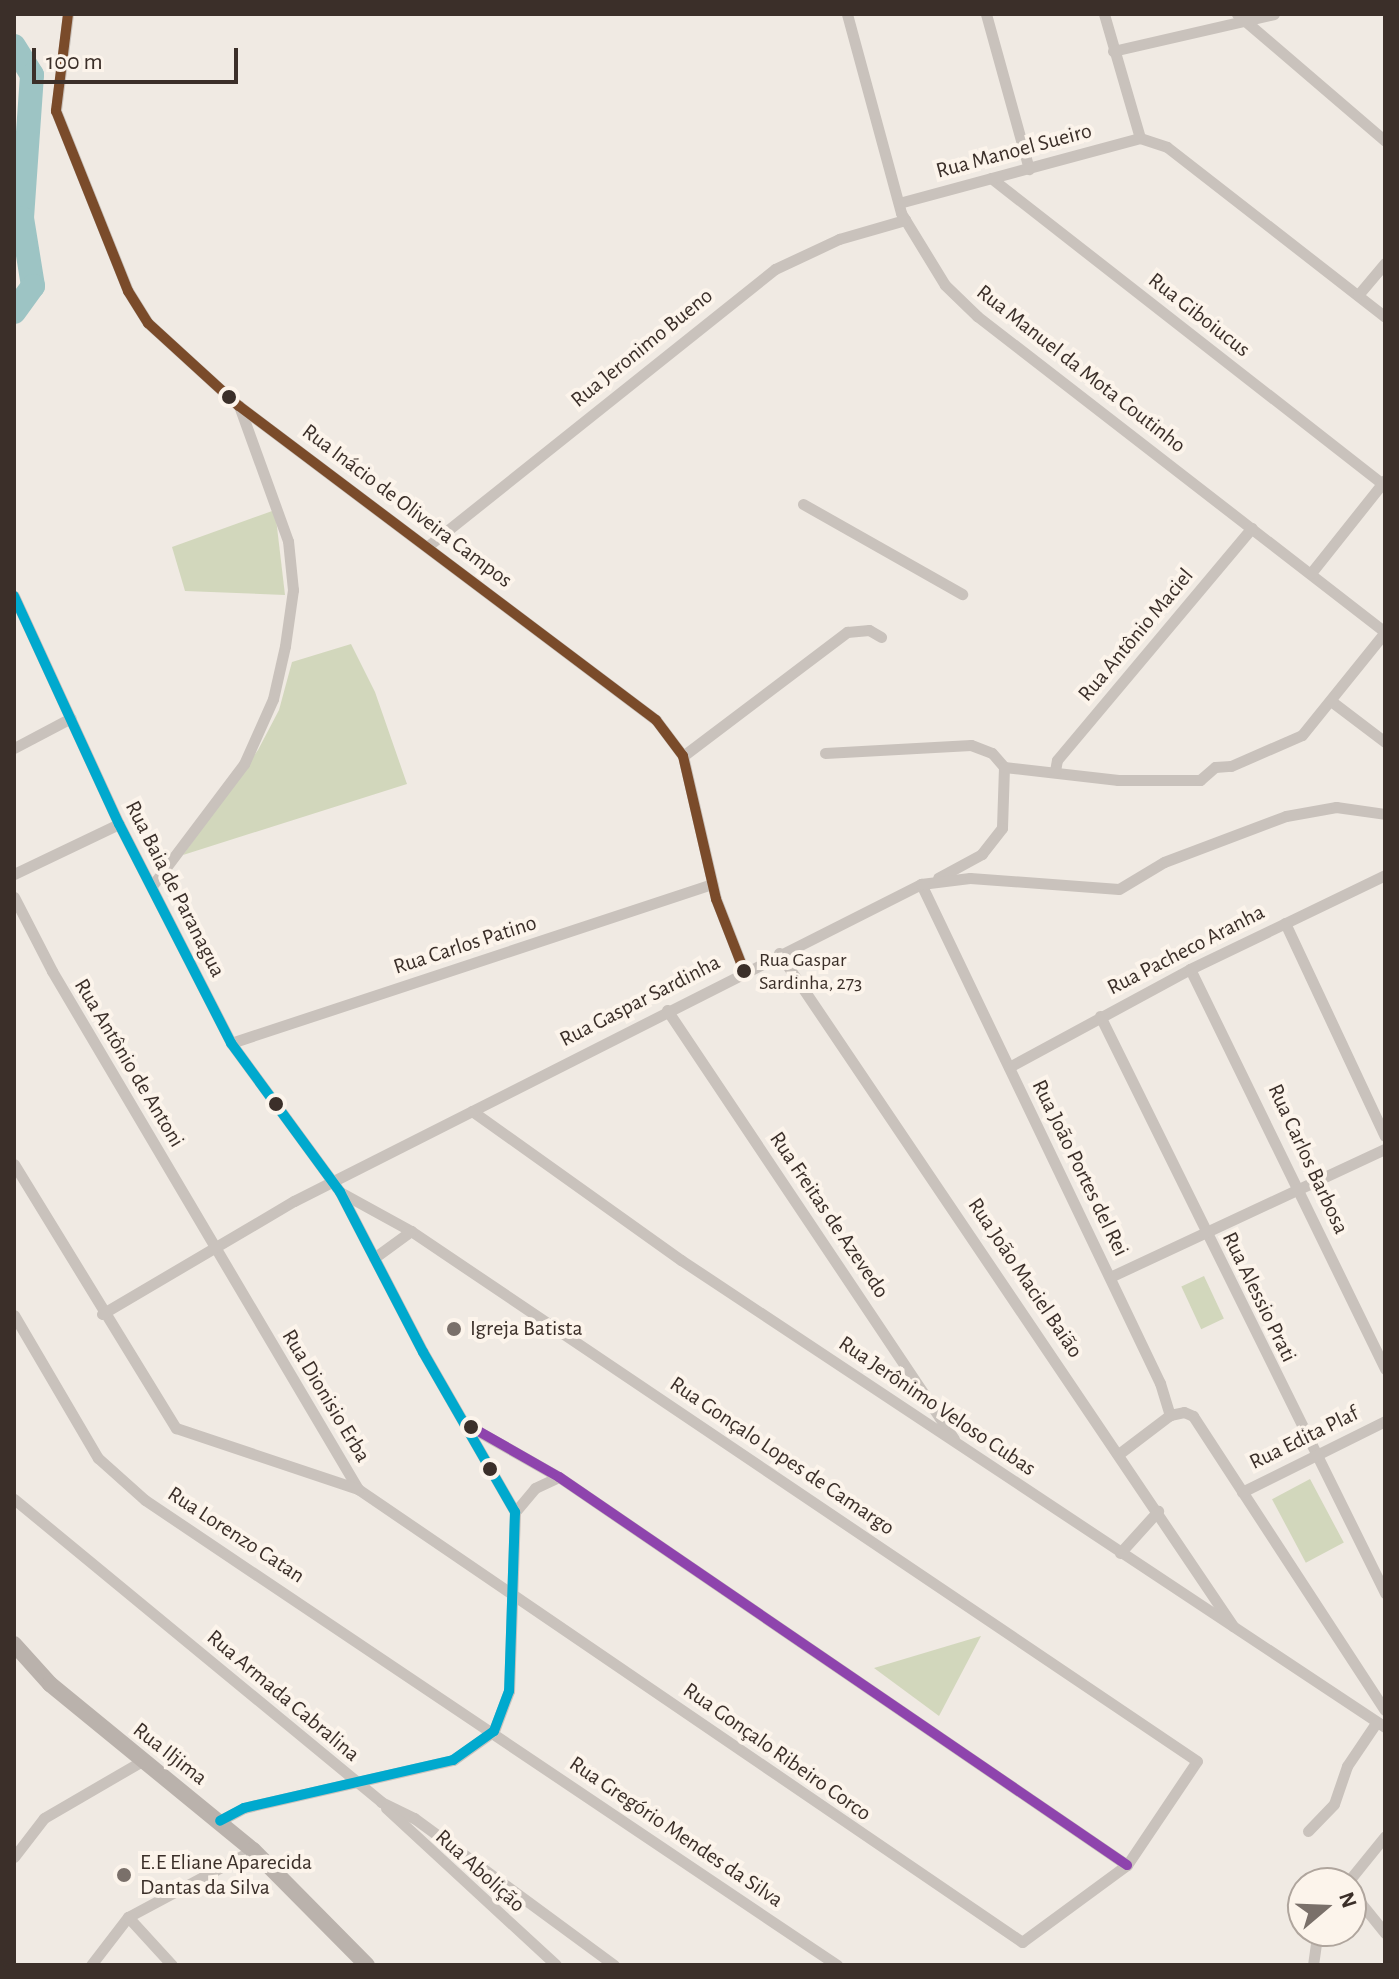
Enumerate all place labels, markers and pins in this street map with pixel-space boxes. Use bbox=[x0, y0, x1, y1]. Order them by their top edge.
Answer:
unlabelled marker bbox=[221, 389, 237, 405]
place label: Rua Gaspar Sardinha, 273 bbox=[759, 948, 862, 995]
marker: Rua Gaspar Sardinha, 273 bbox=[736, 963, 752, 979]
unlabelled marker bbox=[268, 1096, 284, 1112]
place label: Igreja Batista bbox=[470, 1316, 583, 1342]
marker: Igreja Batista bbox=[445, 1320, 463, 1338]
unlabelled marker bbox=[463, 1419, 479, 1435]
unlabelled marker bbox=[482, 1461, 498, 1477]
place label: E.E Eliane Aparecida Dantas da Silva bbox=[140, 1849, 312, 1900]
marker: E.E Eliane Aparecida Dantas da Silva bbox=[115, 1866, 133, 1884]

